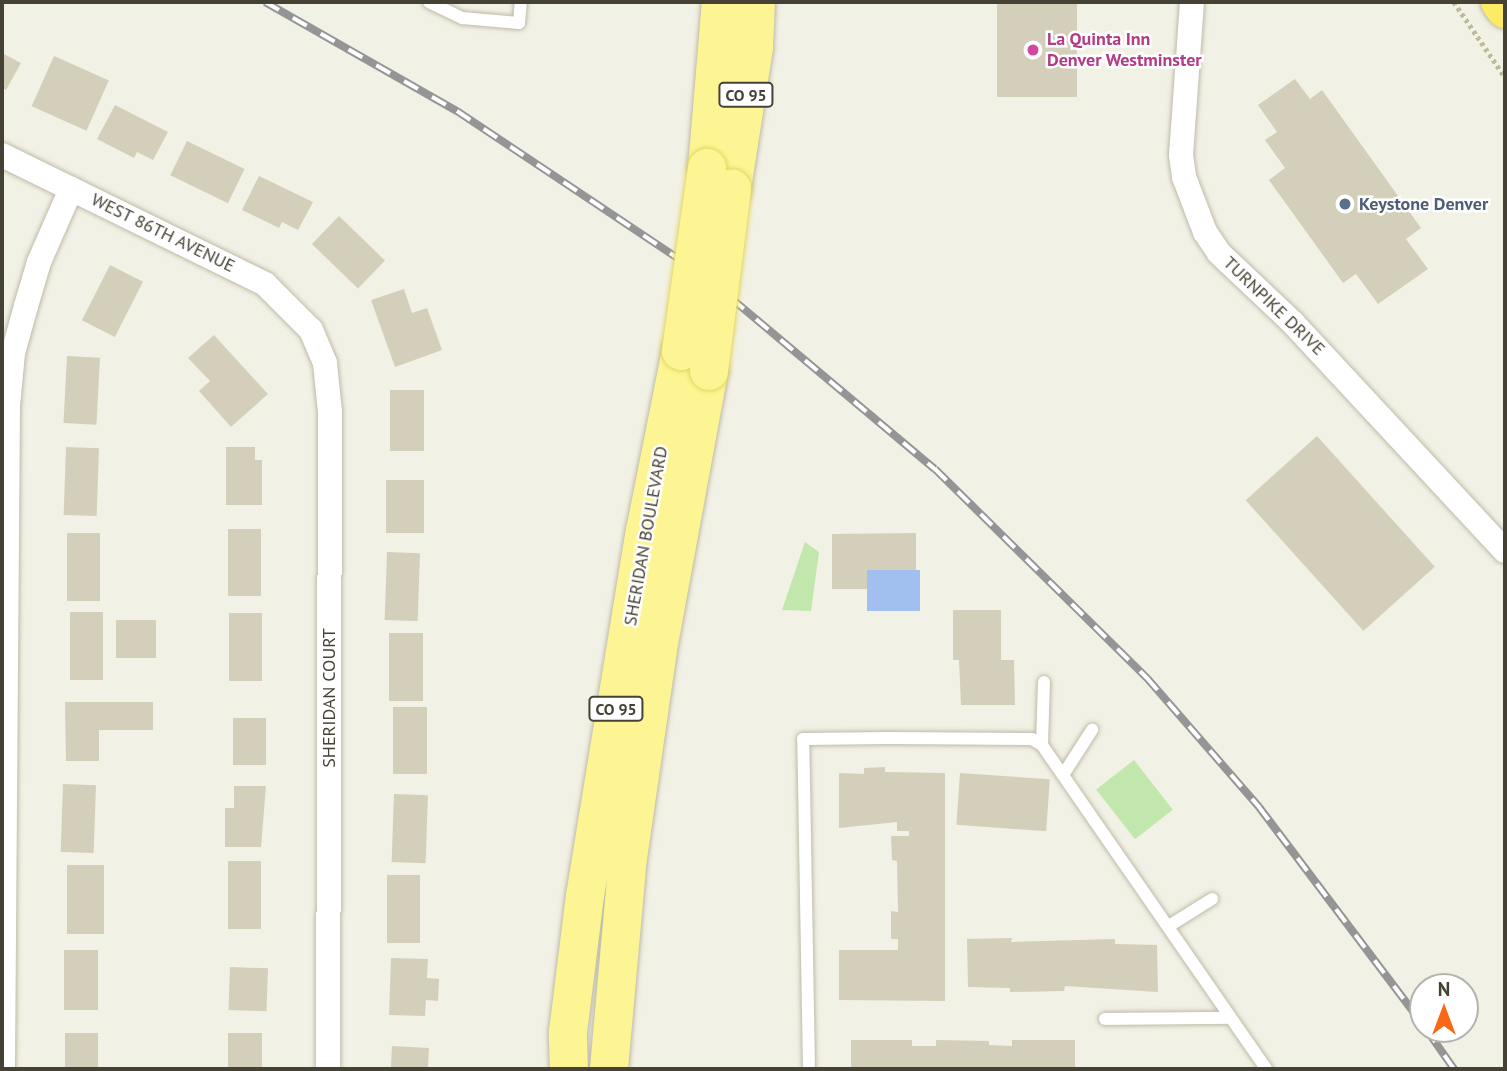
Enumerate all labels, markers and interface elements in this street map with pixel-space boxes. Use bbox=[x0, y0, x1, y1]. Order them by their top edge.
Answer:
place label: La Quinta Inn Denver Westminster bbox=[1047, 29, 1202, 72]
marker: La Quinta Inn Denver Westminster bbox=[1025, 42, 1041, 58]
road number: CO 95 bbox=[718, 82, 774, 108]
street label: WEST 86TH AVENUE bbox=[87, 189, 239, 277]
place label: Keystone Denver bbox=[1359, 193, 1488, 215]
marker: Keystone Denver bbox=[1337, 196, 1353, 212]
street label: TURNPIKE DRIVE bbox=[1219, 252, 1329, 360]
street label: SHERIDAN BOULEVARD bbox=[620, 445, 672, 627]
street label: SHERIDAN COURT bbox=[318, 628, 340, 768]
road number: CO 95 bbox=[588, 696, 644, 722]
north arrow bbox=[1409, 973, 1479, 1043]
text: N bbox=[1438, 977, 1450, 1001]

